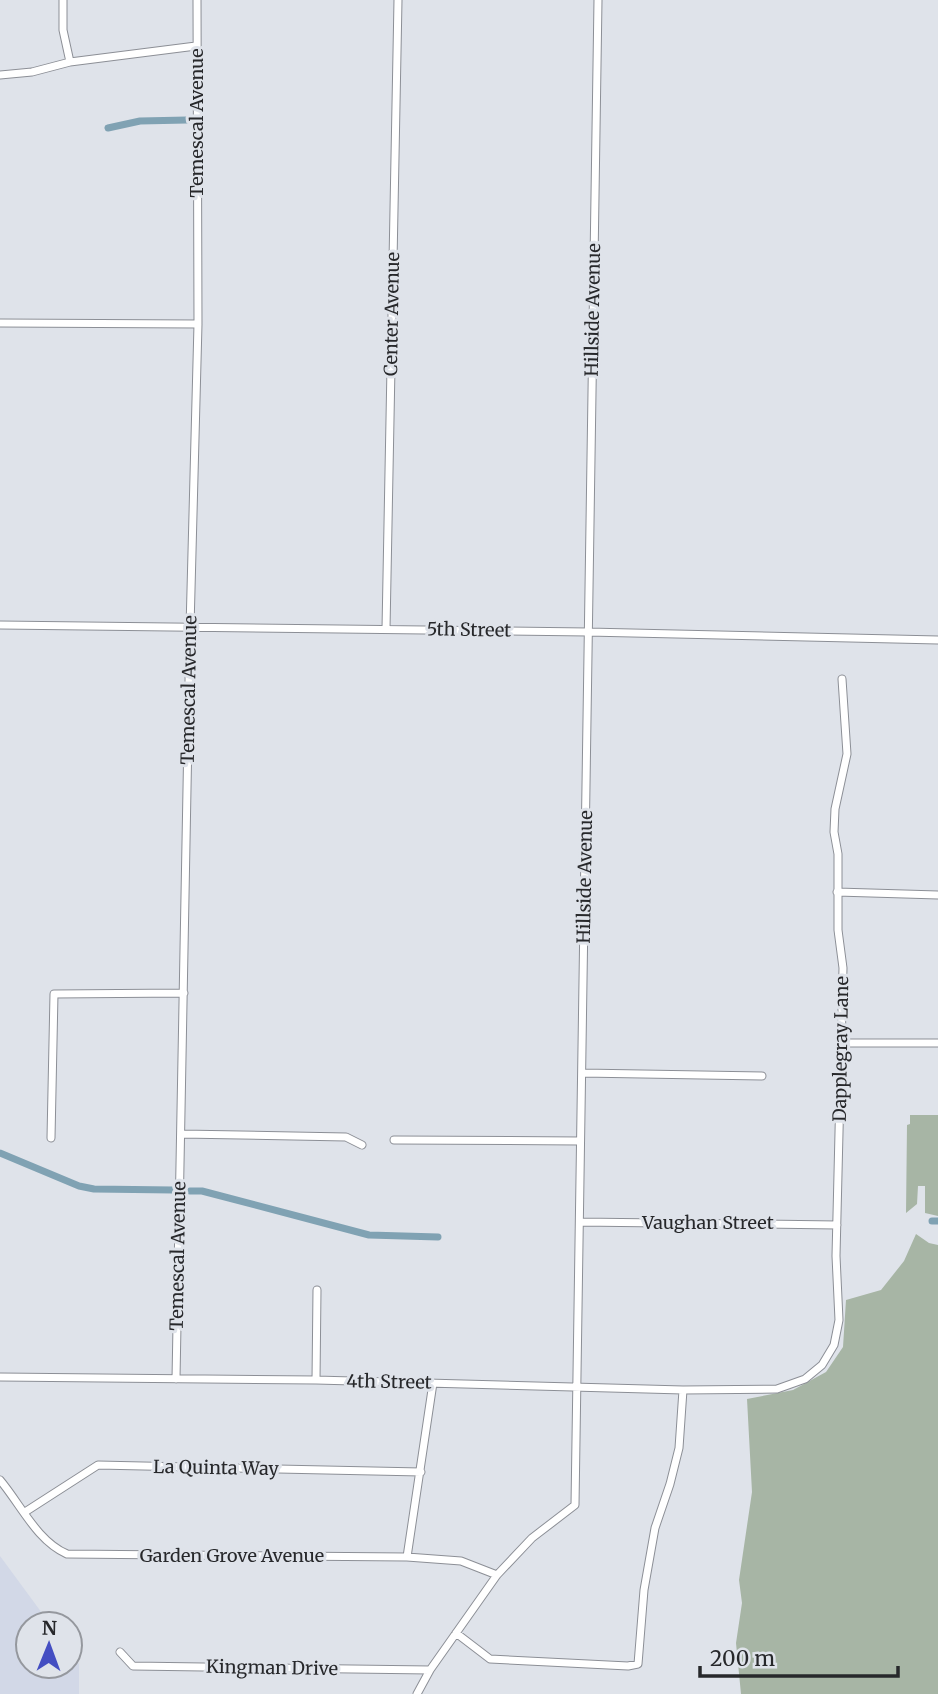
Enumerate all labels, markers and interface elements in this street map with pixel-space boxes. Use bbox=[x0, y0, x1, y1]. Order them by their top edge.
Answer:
street label: Temescal Avenue bbox=[185, 48, 208, 198]
street label: Hillside Avenue bbox=[580, 243, 605, 377]
street label: Center Avenue bbox=[379, 252, 404, 376]
street label: Temescal Avenue bbox=[176, 615, 201, 765]
street label: 5th Street bbox=[427, 617, 511, 642]
street label: Hillside Avenue bbox=[572, 810, 597, 944]
street label: Dapplegray Lane bbox=[828, 976, 853, 1122]
street label: Temescal Avenue bbox=[165, 1181, 190, 1331]
street label: Vaughan Street bbox=[641, 1211, 774, 1234]
street label: 4th Street bbox=[346, 1369, 432, 1394]
street label: La Quinta Way bbox=[153, 1455, 280, 1480]
street label: Garden Grove Avenue bbox=[140, 1544, 324, 1567]
north arrow bbox=[14, 1610, 84, 1680]
text: N bbox=[42, 1616, 57, 1640]
scale bar bbox=[700, 1634, 898, 1678]
text: 200 m bbox=[710, 1645, 775, 1672]
street label: Kingman Drive bbox=[206, 1655, 338, 1680]

